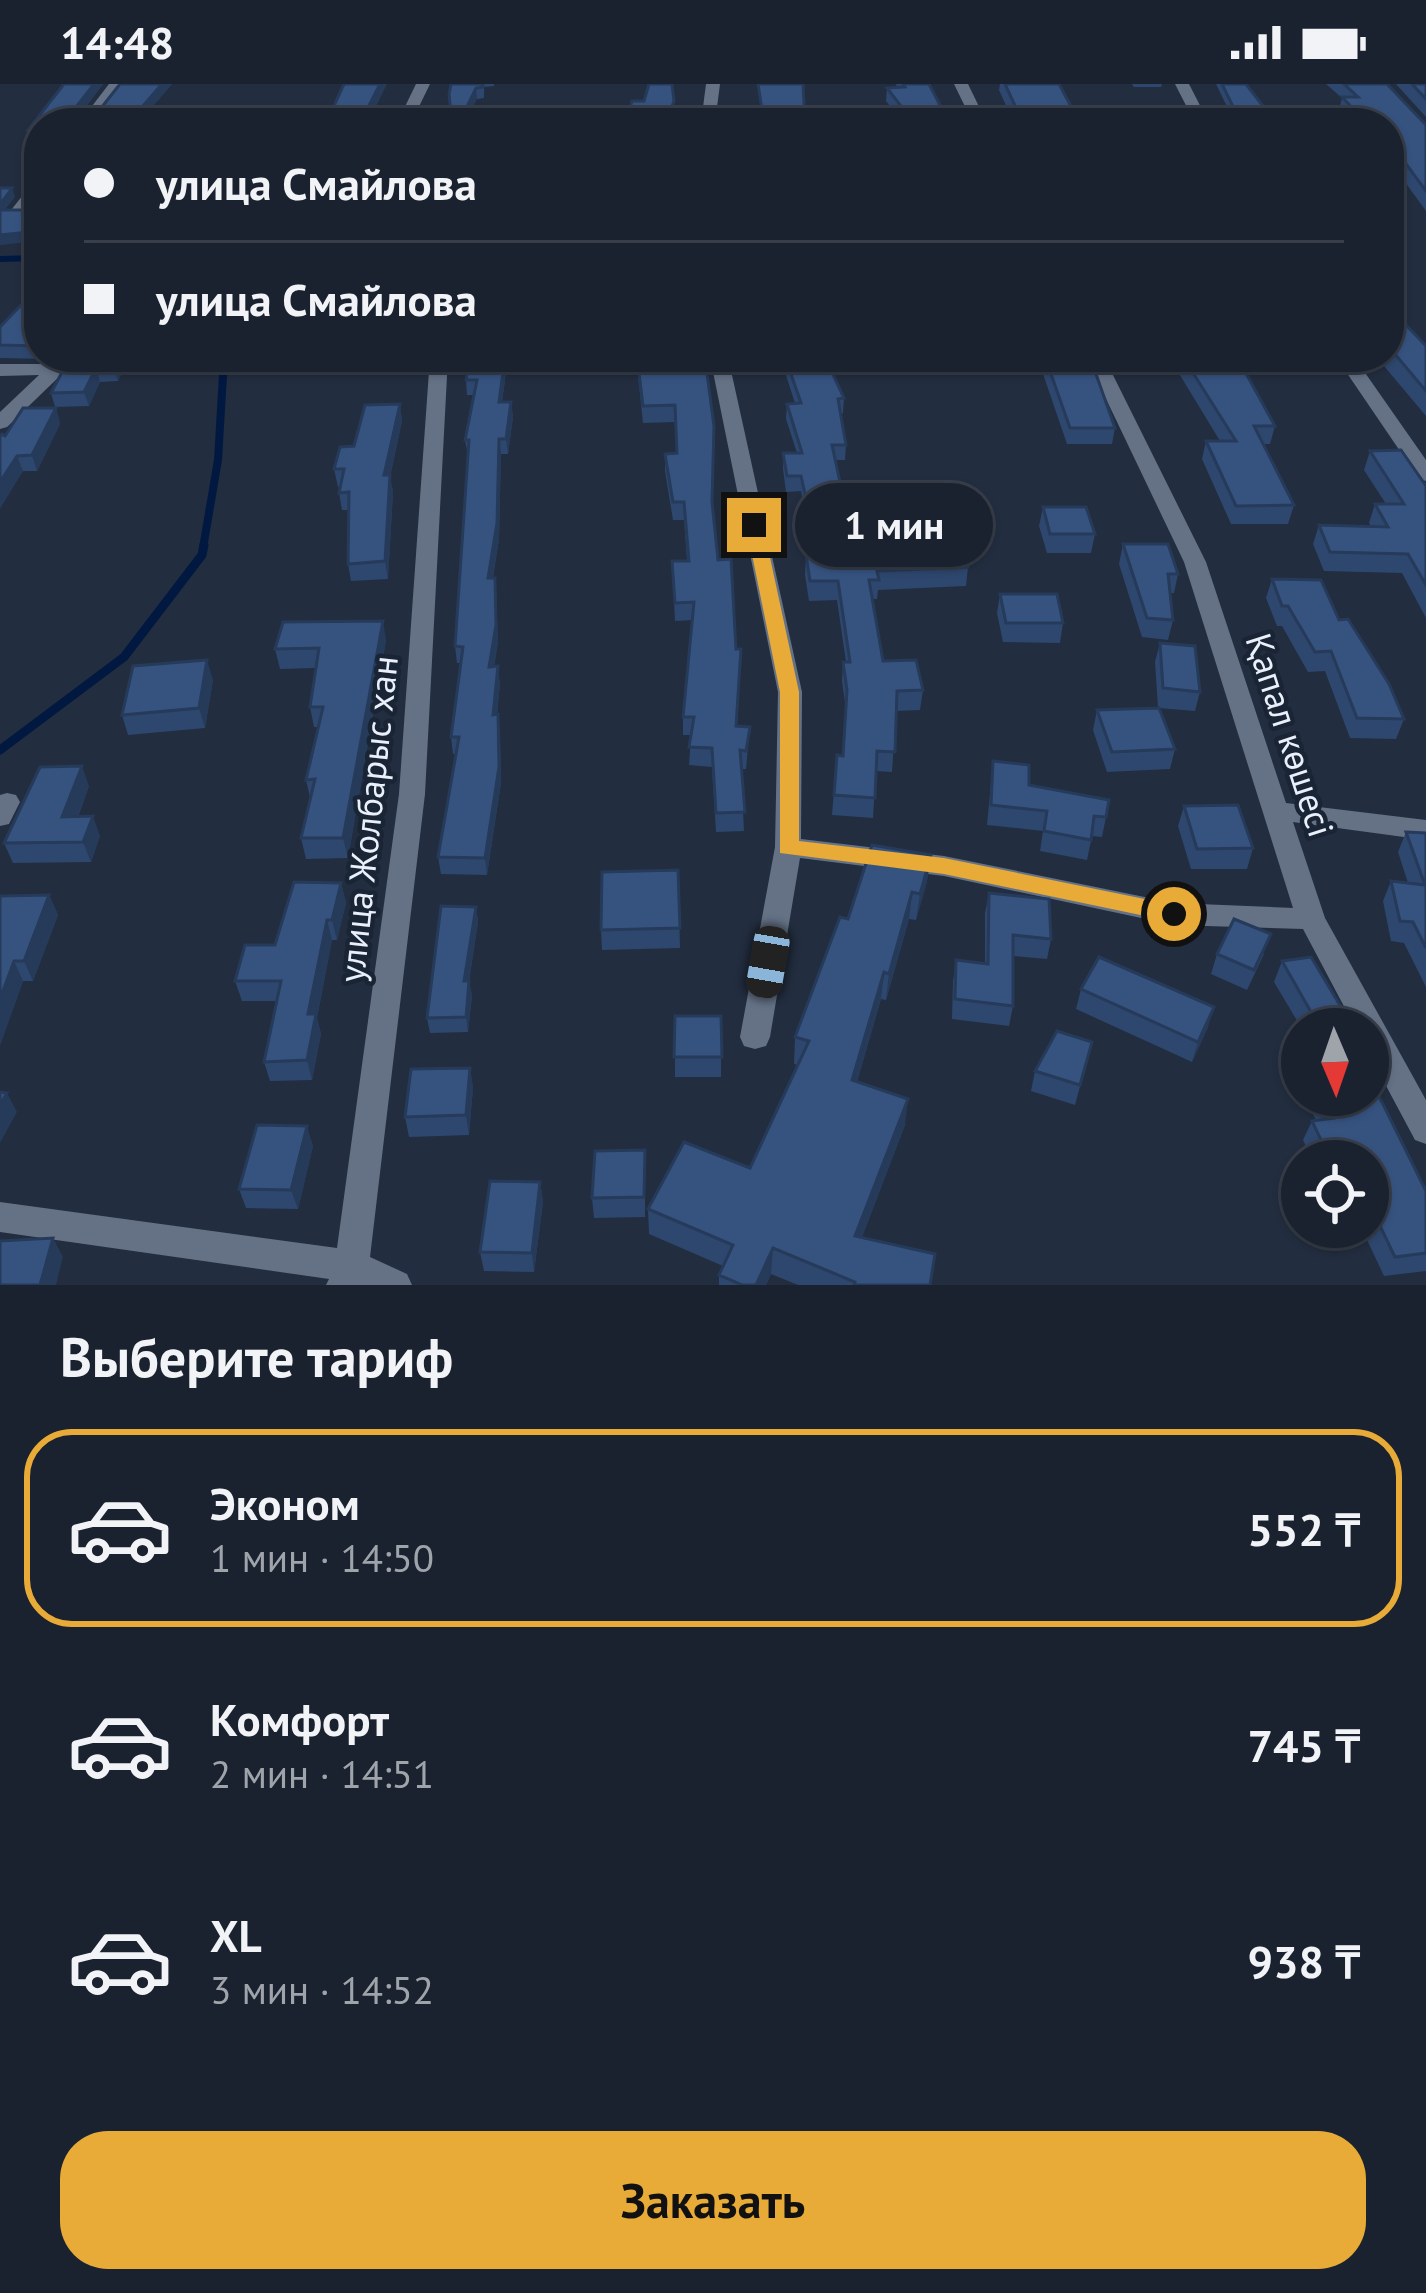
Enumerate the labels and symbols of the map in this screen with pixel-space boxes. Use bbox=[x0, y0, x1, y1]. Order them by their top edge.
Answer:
callout: 1 мин bbox=[796, 483, 994, 567]
route end bbox=[727, 498, 781, 552]
street label: Қапал көшесі bbox=[1235, 627, 1345, 843]
street label: улица Жолбарыс хан bbox=[327, 653, 408, 985]
route start bbox=[1147, 887, 1201, 941]
car bbox=[744, 923, 792, 1001]
north arrow bbox=[1281, 1008, 1389, 1116]

